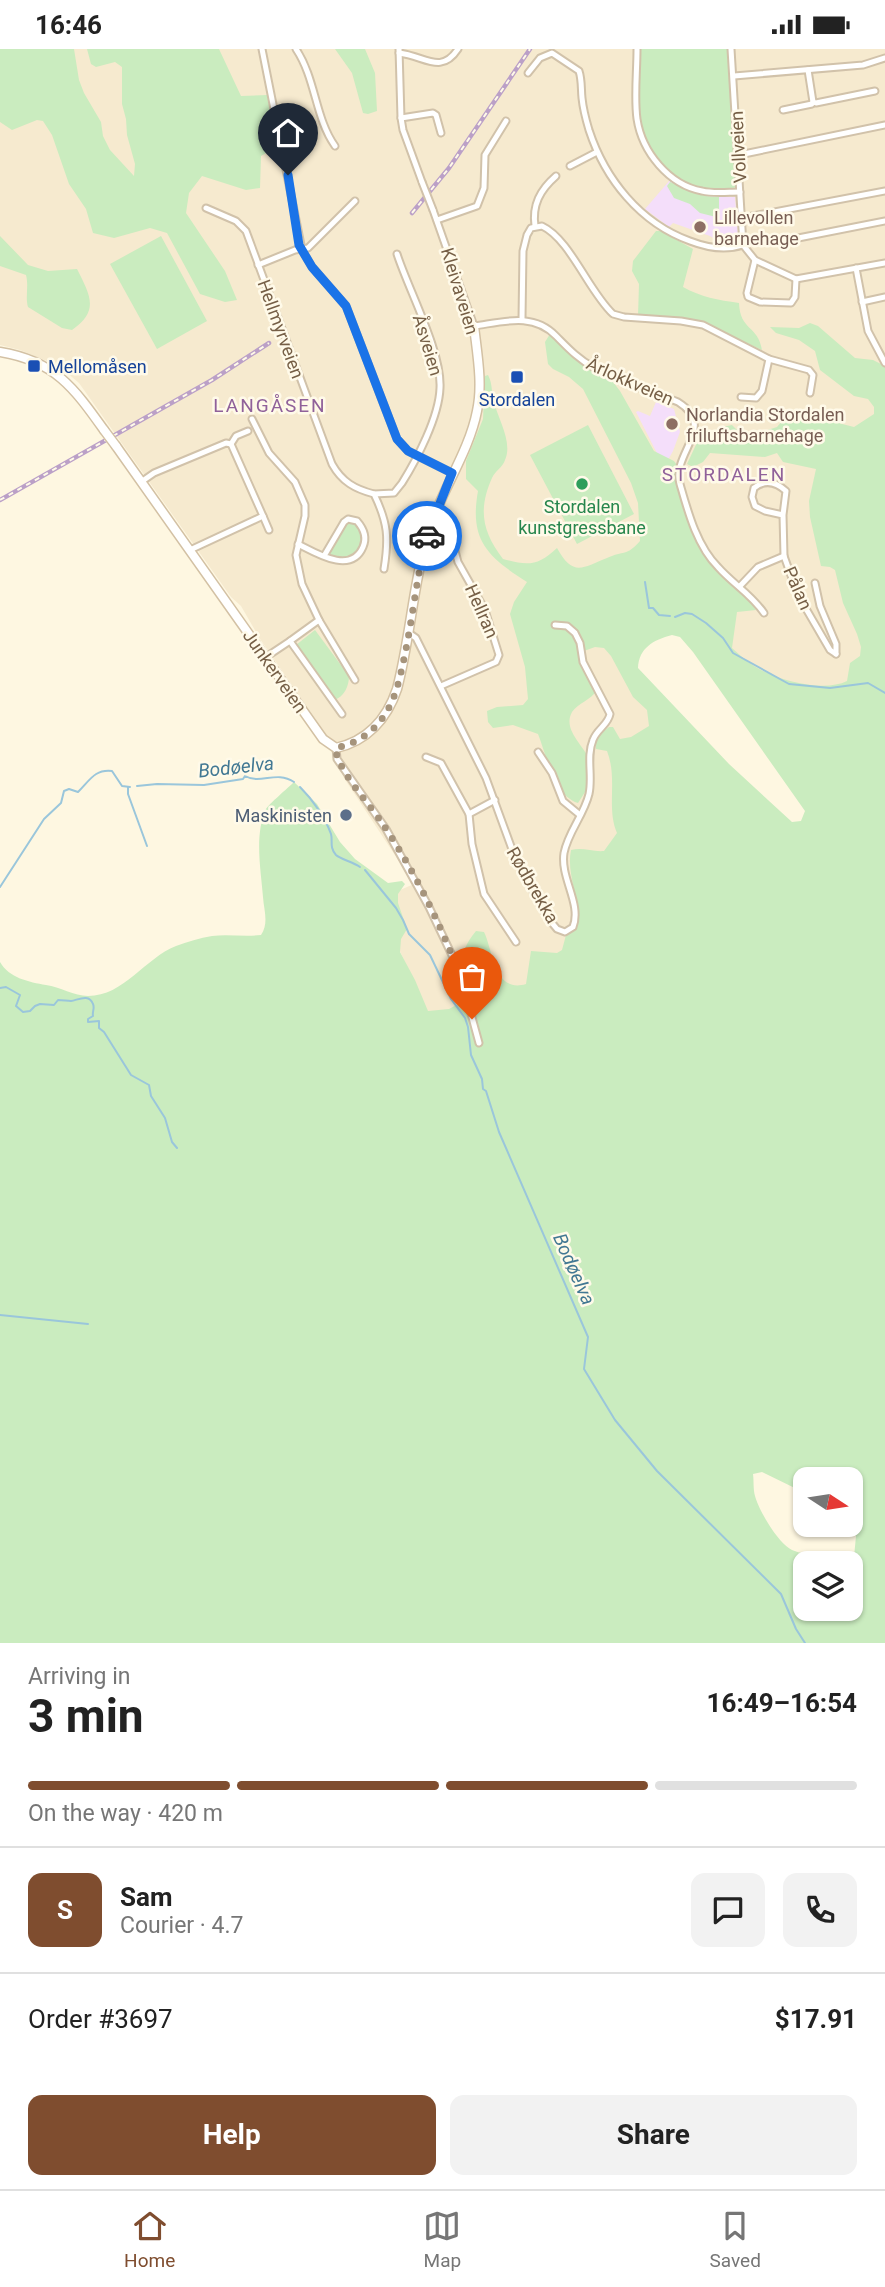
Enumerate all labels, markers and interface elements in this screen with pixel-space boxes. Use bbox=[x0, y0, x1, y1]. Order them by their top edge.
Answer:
text: 16:46 bbox=[35, 10, 102, 40]
pin bbox=[258, 103, 318, 175]
street label: Vollveien bbox=[726, 110, 750, 184]
icon: home bbox=[269, 114, 307, 152]
place label: Lillevollen barnehage bbox=[714, 207, 799, 249]
marker: Lillevollen barnehage bbox=[692, 219, 708, 235]
street label: Kleivaveien bbox=[437, 245, 483, 337]
street label: Hellmyrveien bbox=[253, 277, 309, 381]
street label: Åsveien bbox=[409, 311, 448, 378]
street label: Årlokkveien bbox=[583, 352, 677, 409]
place label: Mellomåsen bbox=[48, 356, 147, 377]
marker: Mellomåsen bbox=[26, 358, 42, 374]
marker: Stordalen bbox=[509, 369, 525, 385]
place label: Stordalen bbox=[479, 389, 555, 410]
district label: LANGÅSEN bbox=[213, 394, 327, 417]
place label: Norlandia Stordalen friluftsbarnehage bbox=[686, 404, 845, 446]
marker: Norlandia Stordalen friluftsbarnehage bbox=[664, 416, 680, 432]
district label: STORDALEN bbox=[662, 463, 786, 486]
marker: Stordalen kunstgressbane bbox=[574, 476, 590, 492]
place label: Stordalen kunstgressbane bbox=[518, 496, 646, 538]
courier bbox=[392, 501, 462, 571]
icon: car bbox=[408, 517, 446, 555]
street label: Pålan bbox=[779, 563, 817, 613]
street label: Hellran bbox=[461, 581, 503, 641]
street label: Junkerveien bbox=[239, 625, 311, 717]
water label: Bodøelva bbox=[197, 752, 275, 782]
place label: Maskinisten bbox=[235, 805, 332, 826]
marker: Maskinisten bbox=[338, 807, 354, 823]
street label: Rødbrekka bbox=[503, 843, 563, 927]
pin bbox=[442, 947, 502, 1019]
icon: bag bbox=[453, 958, 491, 996]
water label: Bodøelva bbox=[548, 1230, 600, 1308]
north arrow bbox=[793, 1467, 863, 1537]
map controls bbox=[793, 1467, 863, 1621]
button: layers bbox=[793, 1551, 863, 1621]
text: Arriving in bbox=[28, 1663, 131, 1690]
text: 16:49–16:54 bbox=[707, 1688, 857, 1718]
text: 3 min bbox=[28, 1689, 144, 1743]
text: On the way · 420 m bbox=[28, 1800, 223, 1827]
button: chat bbox=[691, 1873, 765, 1947]
button: phone bbox=[783, 1873, 857, 1947]
text: Sam bbox=[120, 1882, 172, 1912]
text: S bbox=[57, 1895, 73, 1925]
text: Courier · 4.7 bbox=[120, 1912, 243, 1939]
text: Order #3697 bbox=[28, 2004, 173, 2034]
text: $17.91 bbox=[775, 2004, 857, 2034]
button: Help bbox=[28, 2095, 436, 2175]
button: Share bbox=[450, 2095, 857, 2175]
tab: Home bbox=[124, 2207, 175, 2272]
tab: Map bbox=[423, 2207, 461, 2272]
tab: Saved bbox=[710, 2207, 761, 2272]

